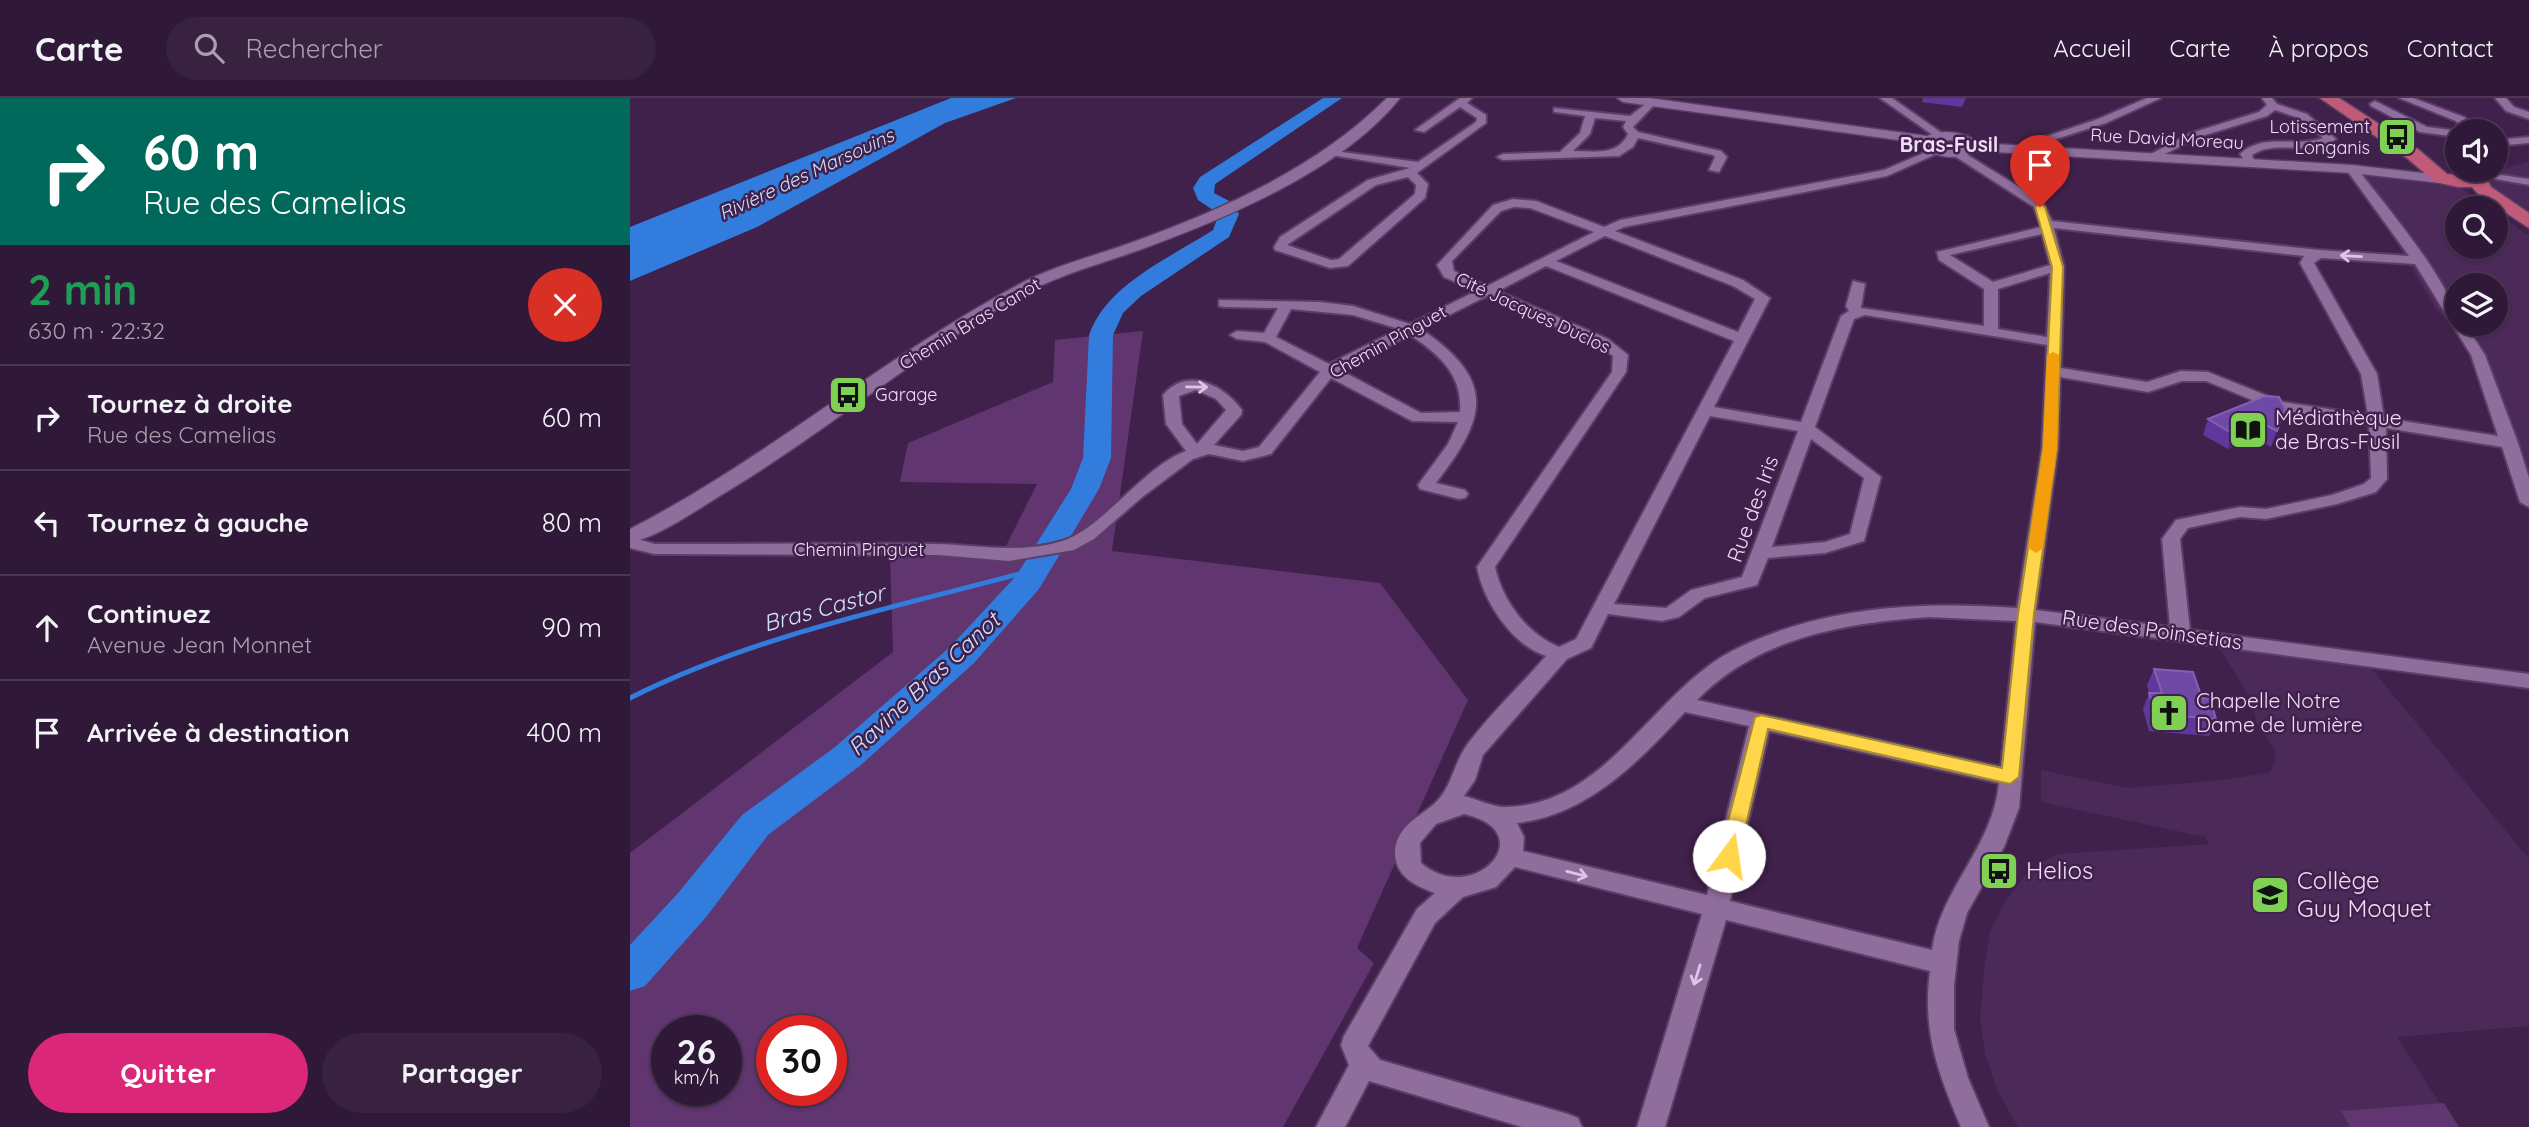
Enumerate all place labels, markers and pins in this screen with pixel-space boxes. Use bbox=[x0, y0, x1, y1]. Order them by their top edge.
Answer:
place label: Lotissement Longanis bbox=[2269, 115, 2370, 159]
bus stop icon: Lotissement Longanis bbox=[2376, 116, 2418, 158]
pin bbox=[2010, 135, 2070, 207]
bus stop icon: Garage bbox=[827, 374, 869, 416]
place label: Garage bbox=[875, 383, 937, 406]
place label: Médiathèque de Bras-Fusil bbox=[2275, 404, 2402, 454]
library icon: Médiathèque de Bras-Fusil bbox=[2227, 409, 2269, 451]
place label: Chapelle Notre Dame de lumière bbox=[2196, 687, 2363, 737]
church icon: Chapelle Notre Dame de lumière bbox=[2148, 692, 2190, 734]
bus stop icon: Helios bbox=[1978, 850, 2020, 892]
place label: Helios bbox=[2026, 855, 2093, 885]
place label: Collège Guy Moquet bbox=[2297, 865, 2432, 923]
school or university icon: Collège Guy Moquet bbox=[2249, 874, 2291, 916]

